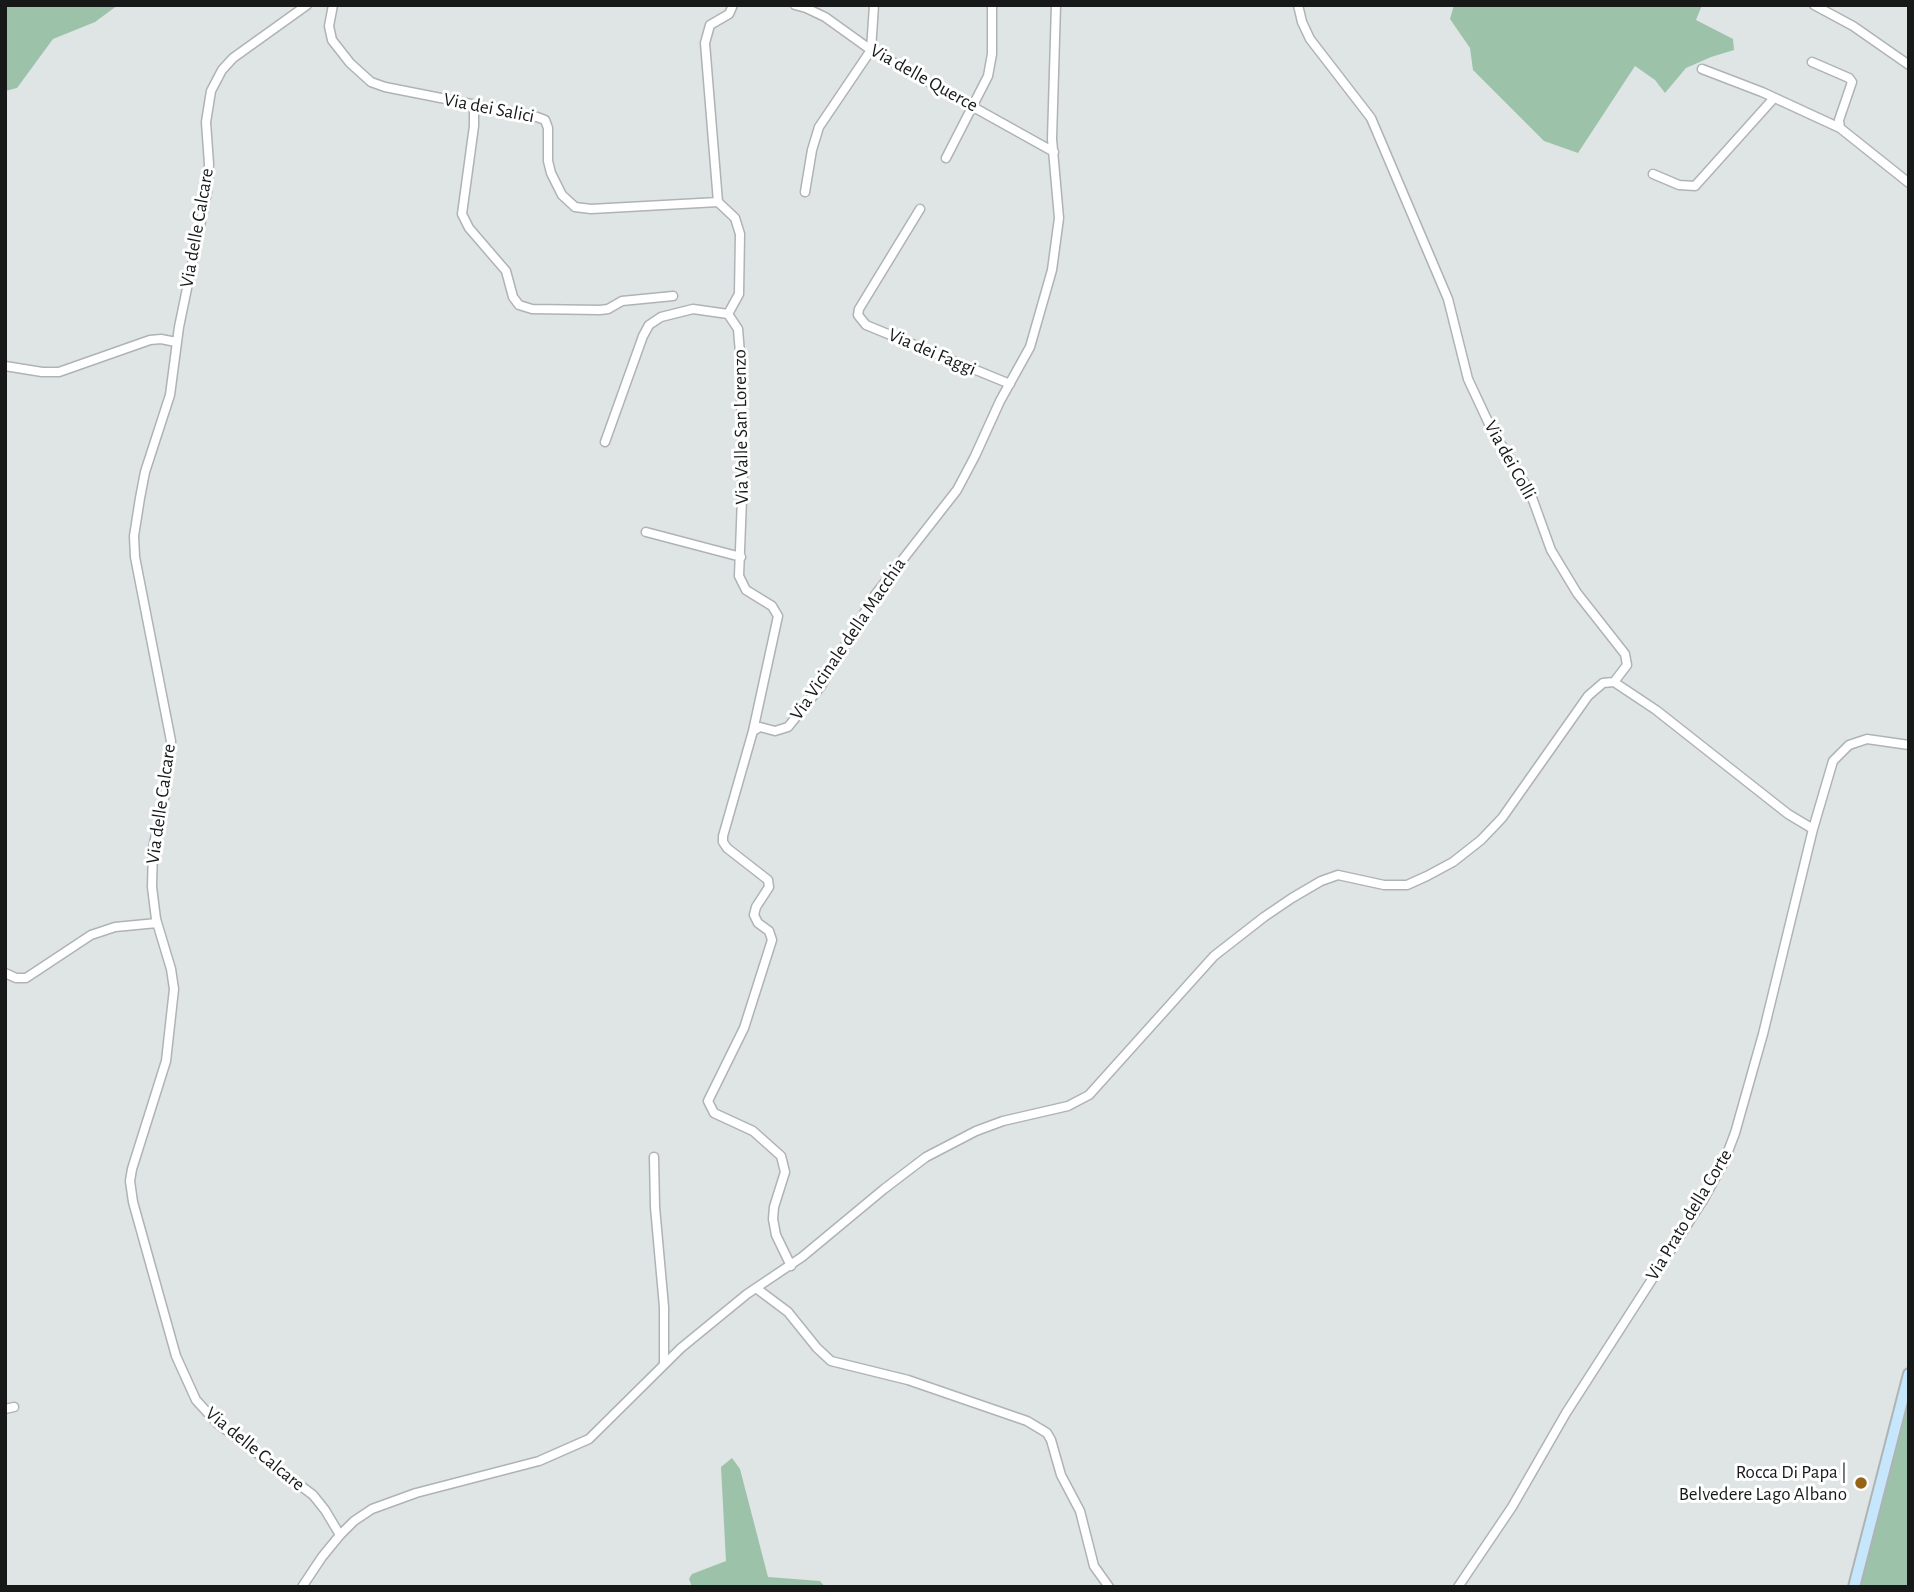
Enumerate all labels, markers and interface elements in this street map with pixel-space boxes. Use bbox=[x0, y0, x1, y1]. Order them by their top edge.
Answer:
street label: Via delle Querce bbox=[866, 39, 982, 117]
street label: Via dei Salici bbox=[442, 88, 536, 128]
street label: Via delle Calcare bbox=[175, 166, 219, 290]
street label: Via dei Faggi bbox=[885, 323, 979, 381]
street label: Via Valle San Lorenzo bbox=[728, 349, 754, 505]
street label: Via dei Colli bbox=[1479, 417, 1541, 503]
street label: Via Vicinale della Macchia bbox=[785, 553, 911, 725]
street label: Via delle Calcare bbox=[141, 742, 181, 866]
street label: Via Prato della Corte bbox=[1641, 1145, 1737, 1285]
street label: Via delle Calcare bbox=[201, 1402, 309, 1496]
place label: Rocca Di Papa | Belvedere Lago Albano bbox=[1679, 1461, 1847, 1505]
marker: Rocca Di Papa | Belvedere Lago Albano bbox=[1853, 1475, 1869, 1491]

